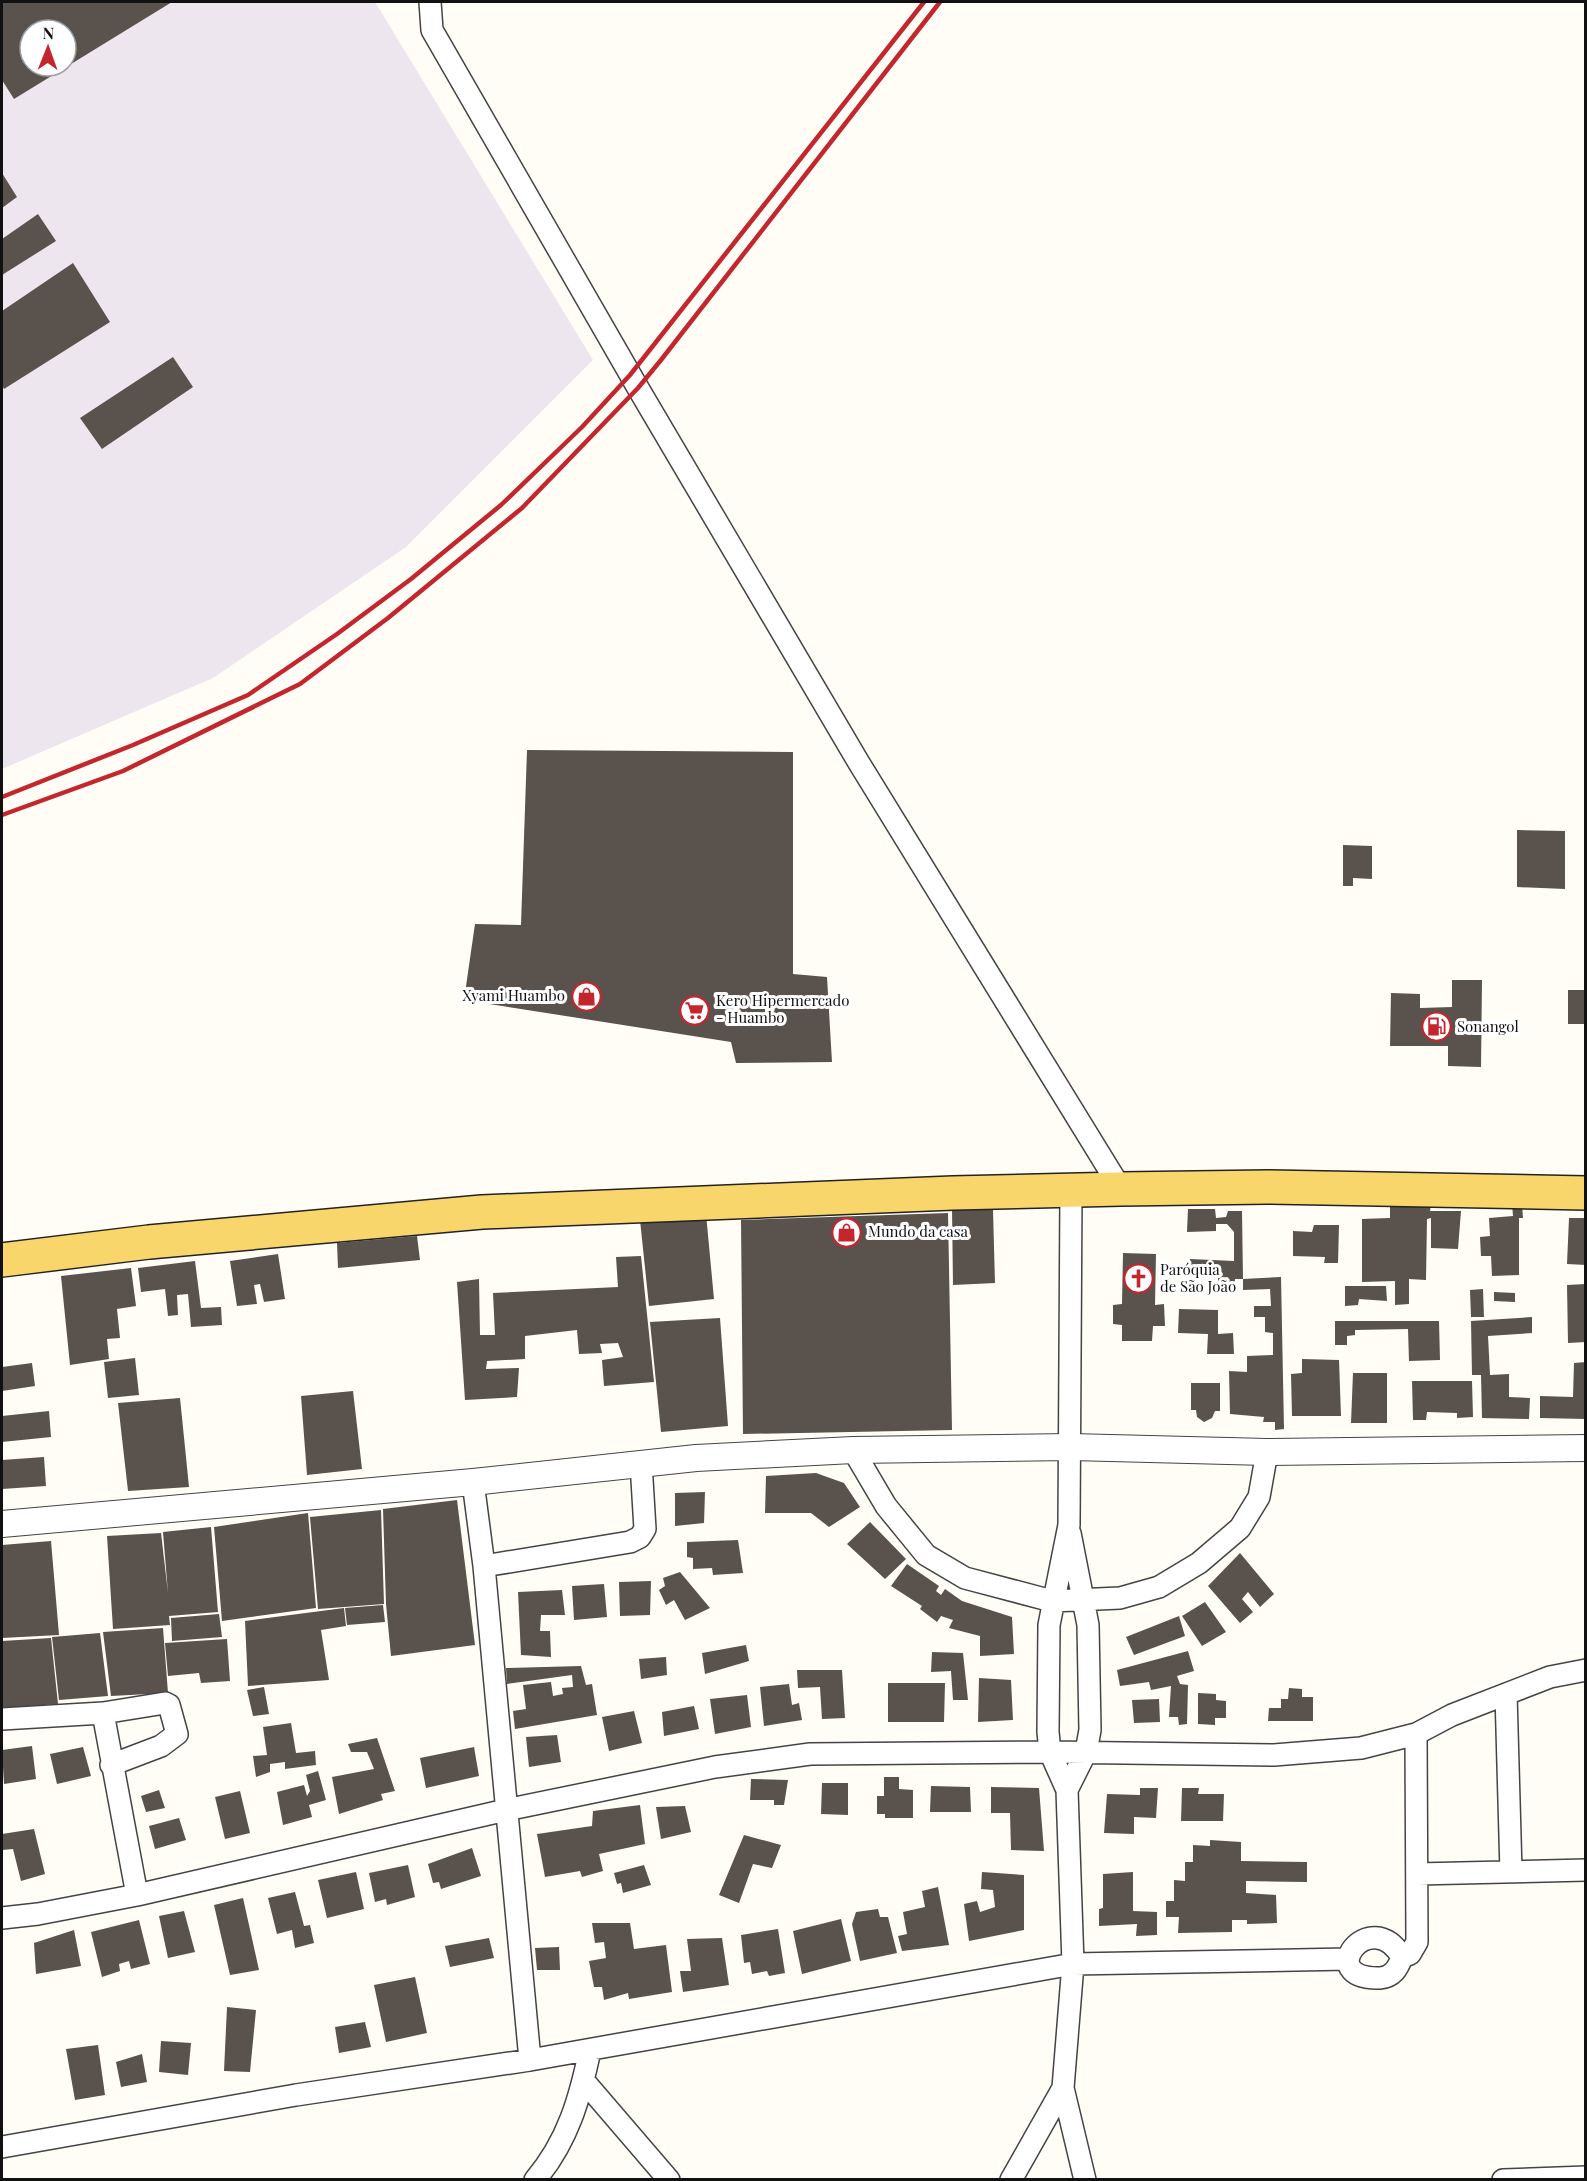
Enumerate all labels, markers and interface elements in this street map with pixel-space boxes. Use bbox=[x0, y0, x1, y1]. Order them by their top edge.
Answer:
north arrow bbox=[18, 18, 78, 78]
text: N bbox=[42, 22, 55, 43]
shop icon: Xyami Huambo bbox=[570, 980, 602, 1012]
place label: Xyami Huambo bbox=[462, 985, 565, 1005]
place label: Kero Hipermercado - Huambo bbox=[716, 990, 849, 1027]
supermarket icon: Kero Hipermercado - Huambo bbox=[679, 994, 711, 1026]
fuel station icon: Sonangol bbox=[1420, 1011, 1452, 1043]
place label: Sonangol bbox=[1457, 1016, 1519, 1036]
shop icon: Mundo da casa bbox=[831, 1216, 863, 1248]
place label: Mundo da casa bbox=[868, 1221, 968, 1241]
place label: Paróquia de São João bbox=[1160, 1259, 1236, 1296]
church icon: Paróquia de São João bbox=[1123, 1263, 1155, 1295]

